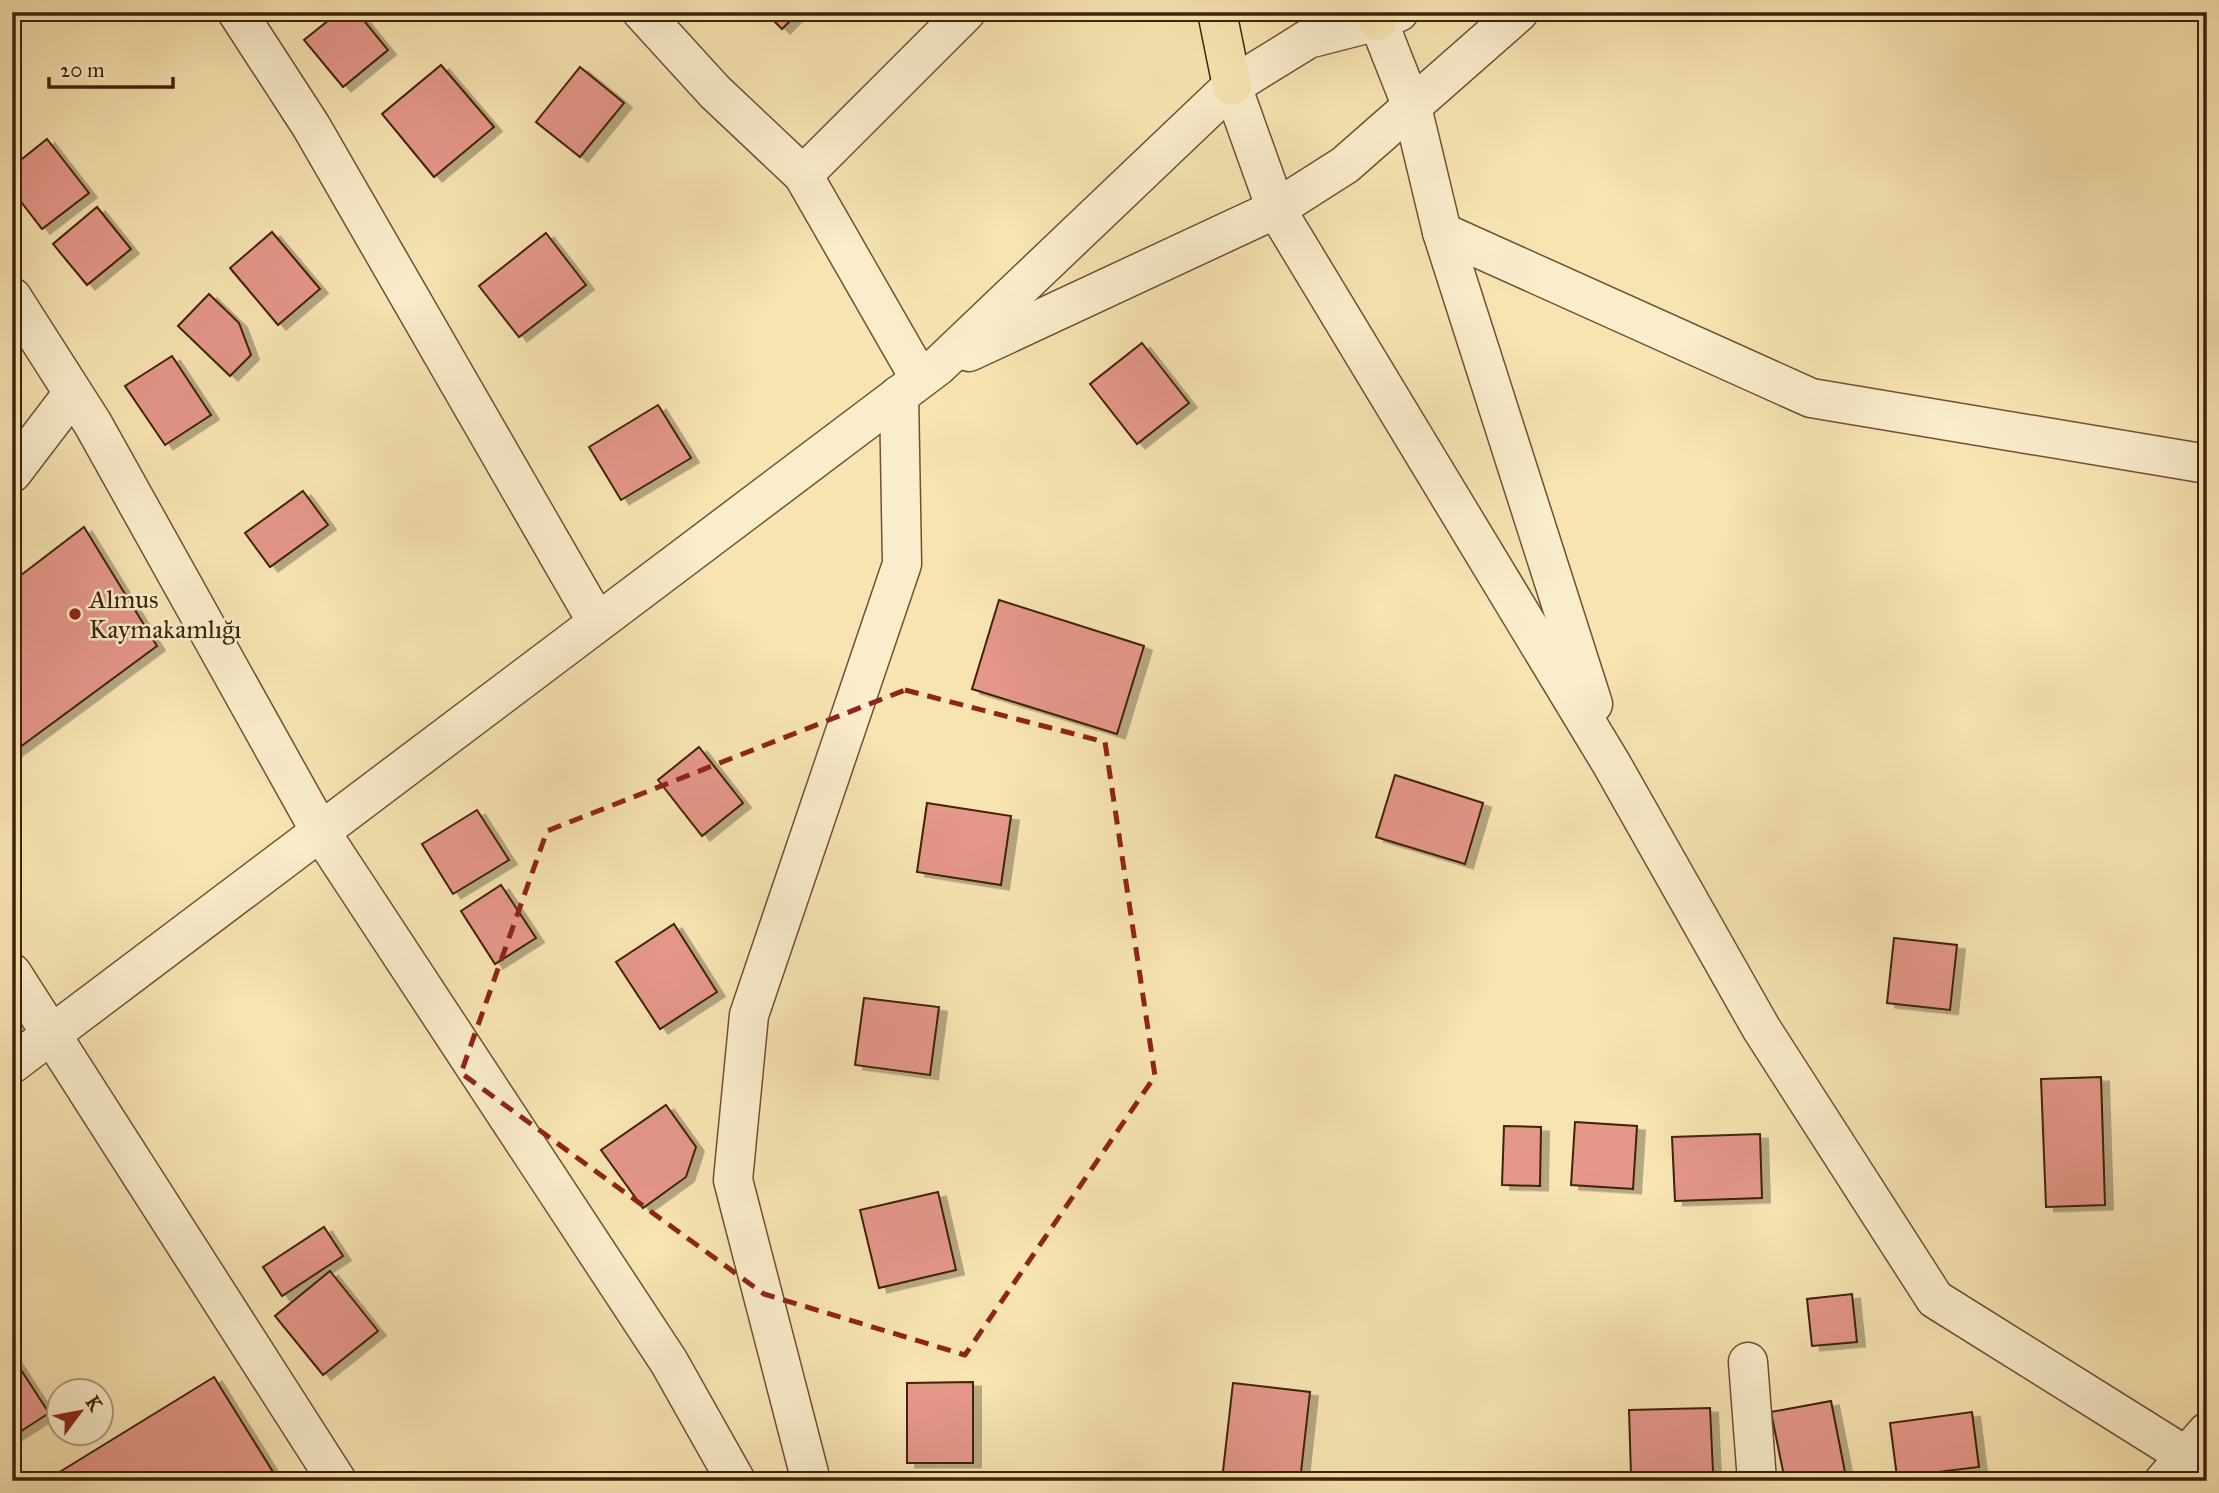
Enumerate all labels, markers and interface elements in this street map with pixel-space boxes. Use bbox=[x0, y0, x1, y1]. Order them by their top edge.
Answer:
scale bar bbox=[49, 46, 173, 90]
text: 20 m bbox=[60, 57, 105, 83]
place label: Almus Kaymakamlığı bbox=[88, 583, 241, 645]
marker: Almus Kaymakamlığı bbox=[67, 606, 83, 622]
north arrow bbox=[46, 1378, 116, 1448]
text: K bbox=[81, 1391, 108, 1416]

